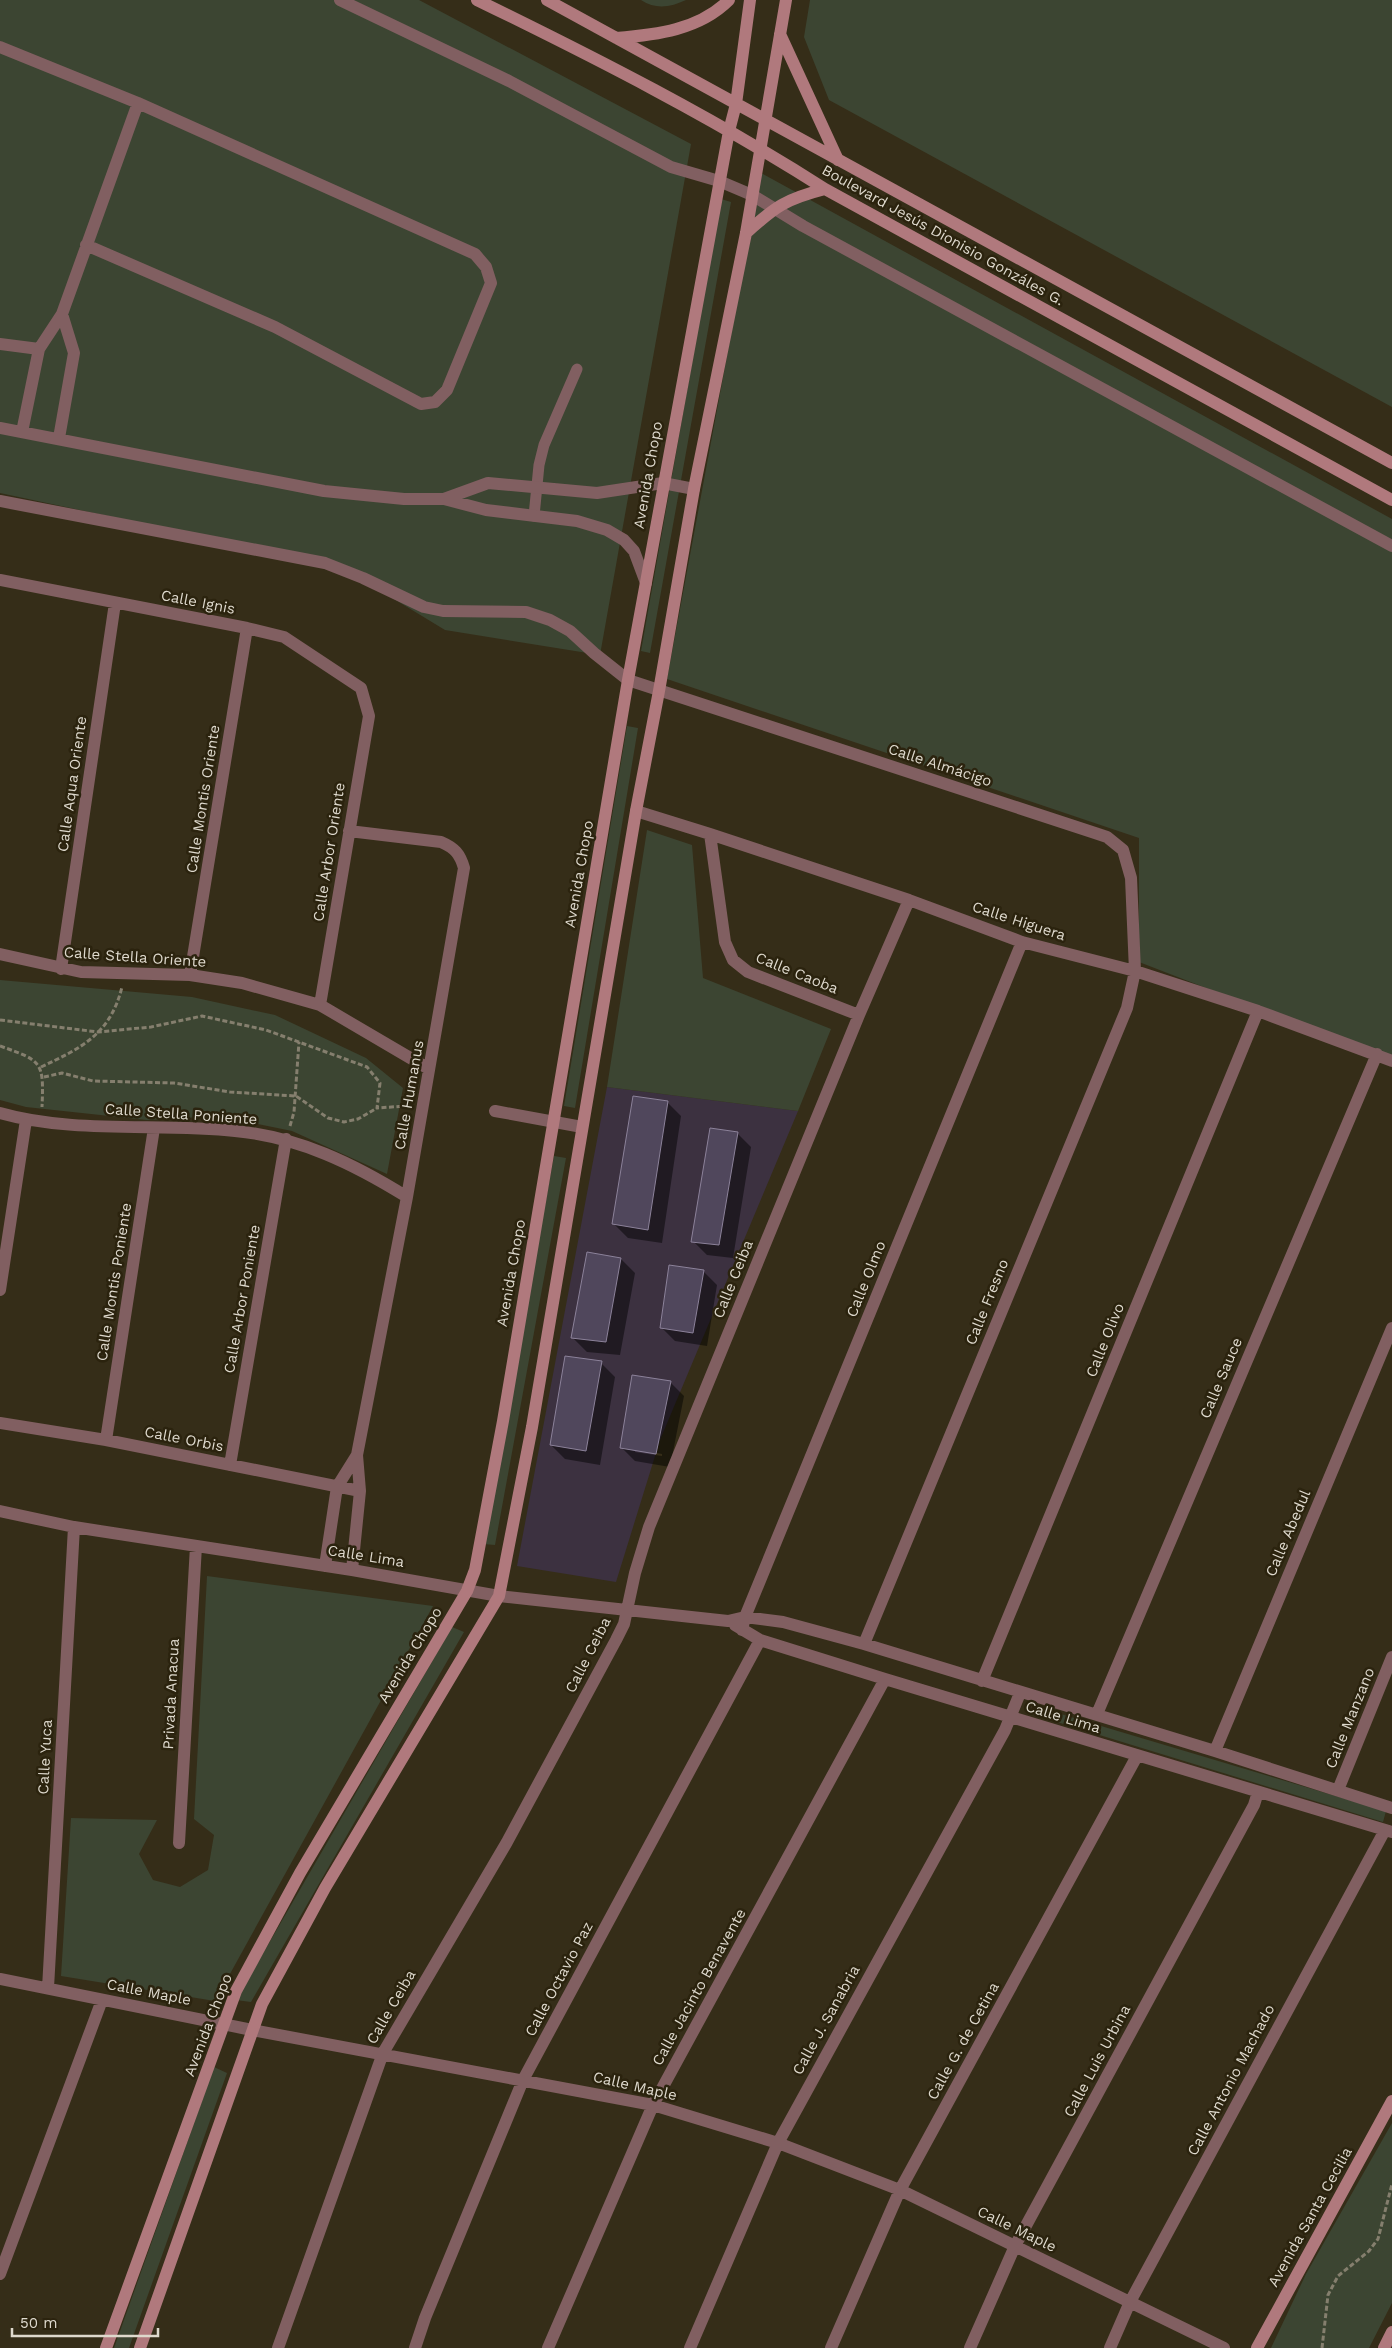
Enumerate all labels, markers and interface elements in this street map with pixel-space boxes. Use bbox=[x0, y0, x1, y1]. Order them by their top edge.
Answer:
street label: Boulevard Jesús Dionisio Gonzáles G. bbox=[819, 161, 1067, 309]
street label: Avenida Chopo bbox=[630, 420, 666, 530]
street label: Calle Ignis bbox=[159, 586, 237, 618]
street label: Calle Aqua Oriente bbox=[54, 715, 90, 853]
street label: Calle Montis Oriente bbox=[182, 724, 224, 874]
street label: Calle Almácigo bbox=[886, 740, 994, 790]
street label: Calle Arbor Oriente bbox=[309, 781, 349, 923]
street label: Avenida Chopo bbox=[561, 819, 597, 929]
street label: Calle Higuera bbox=[970, 897, 1068, 945]
street label: Calle Stella Oriente bbox=[63, 943, 207, 971]
street label: Calle Caoba bbox=[753, 948, 841, 998]
street label: Calle Humanus bbox=[390, 1039, 428, 1151]
street label: Calle Stella Poniente bbox=[104, 1100, 258, 1128]
street label: Calle Montis Poniente bbox=[93, 1202, 135, 1362]
street label: Avenida Chopo bbox=[493, 1218, 529, 1328]
street label: Calle Arbor Poniente bbox=[220, 1223, 264, 1375]
street label: Calle Ceiba bbox=[709, 1237, 757, 1321]
street label: Calle Olmo bbox=[843, 1238, 889, 1320]
street label: Calle Fresno bbox=[962, 1256, 1012, 1348]
street label: Calle Olivo bbox=[1082, 1300, 1128, 1380]
street label: Calle Sauce bbox=[1196, 1335, 1246, 1421]
street label: Calle Orbis bbox=[143, 1423, 225, 1456]
street label: Calle Abedul bbox=[1262, 1487, 1314, 1579]
street label: Calle Lima bbox=[326, 1541, 406, 1571]
street label: Avenida Chopo bbox=[374, 1604, 446, 1706]
street label: Calle Ceiba bbox=[561, 1614, 615, 1696]
street label: Privada Anacua bbox=[159, 1637, 183, 1750]
street label: Calle Manzano bbox=[1322, 1665, 1378, 1771]
street label: Calle Lima bbox=[1023, 1697, 1103, 1737]
street label: Calle Yuca bbox=[34, 1719, 56, 1795]
street label: Calle Jacinto Benavente bbox=[648, 1905, 750, 2069]
street label: Calle Octavio Paz bbox=[521, 1919, 597, 2039]
street label: Calle J. Sanabria bbox=[788, 1962, 864, 2078]
street label: Calle Ceiba bbox=[363, 1966, 420, 2047]
street label: Avenida Chopo bbox=[180, 1971, 236, 2079]
street label: Calle Maple bbox=[105, 1975, 193, 2009]
street label: Calle G. de Cetina bbox=[923, 1979, 1003, 2103]
street label: Calle Luis Urbina bbox=[1060, 2001, 1134, 2120]
street label: Calle Antonio Machado bbox=[1183, 2001, 1279, 2159]
street label: Calle Maple bbox=[591, 2068, 679, 2104]
street label: Avenida Santa Cecilia bbox=[1264, 2144, 1356, 2290]
street label: Calle Maple bbox=[975, 2202, 1059, 2256]
scale bar bbox=[12, 2306, 159, 2338]
text: 50 m bbox=[20, 2314, 57, 2332]

